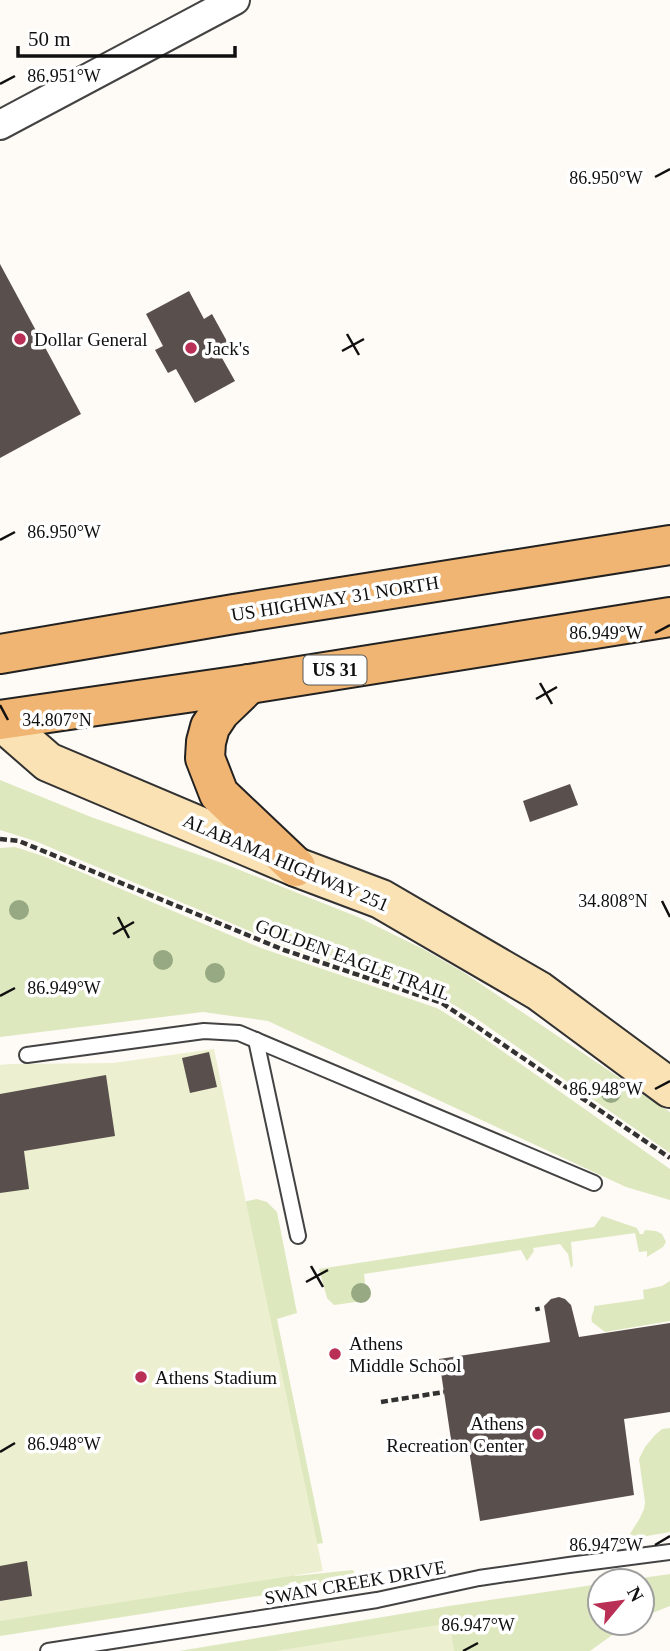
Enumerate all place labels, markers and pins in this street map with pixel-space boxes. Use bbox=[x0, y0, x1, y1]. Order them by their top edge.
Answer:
place label: Dollar General bbox=[34, 329, 147, 350]
marker: Dollar General bbox=[12, 331, 28, 347]
place label: Jack's bbox=[205, 338, 250, 359]
marker: Jack's bbox=[183, 340, 199, 356]
place label: Athens Middle School bbox=[349, 1333, 461, 1376]
marker: Athens Middle School bbox=[327, 1346, 343, 1362]
place label: Athens Stadium bbox=[155, 1367, 277, 1388]
marker: Athens Stadium bbox=[133, 1369, 149, 1385]
place label: Athens Recreation Center bbox=[386, 1413, 525, 1456]
marker: Athens Recreation Center bbox=[530, 1426, 546, 1442]

